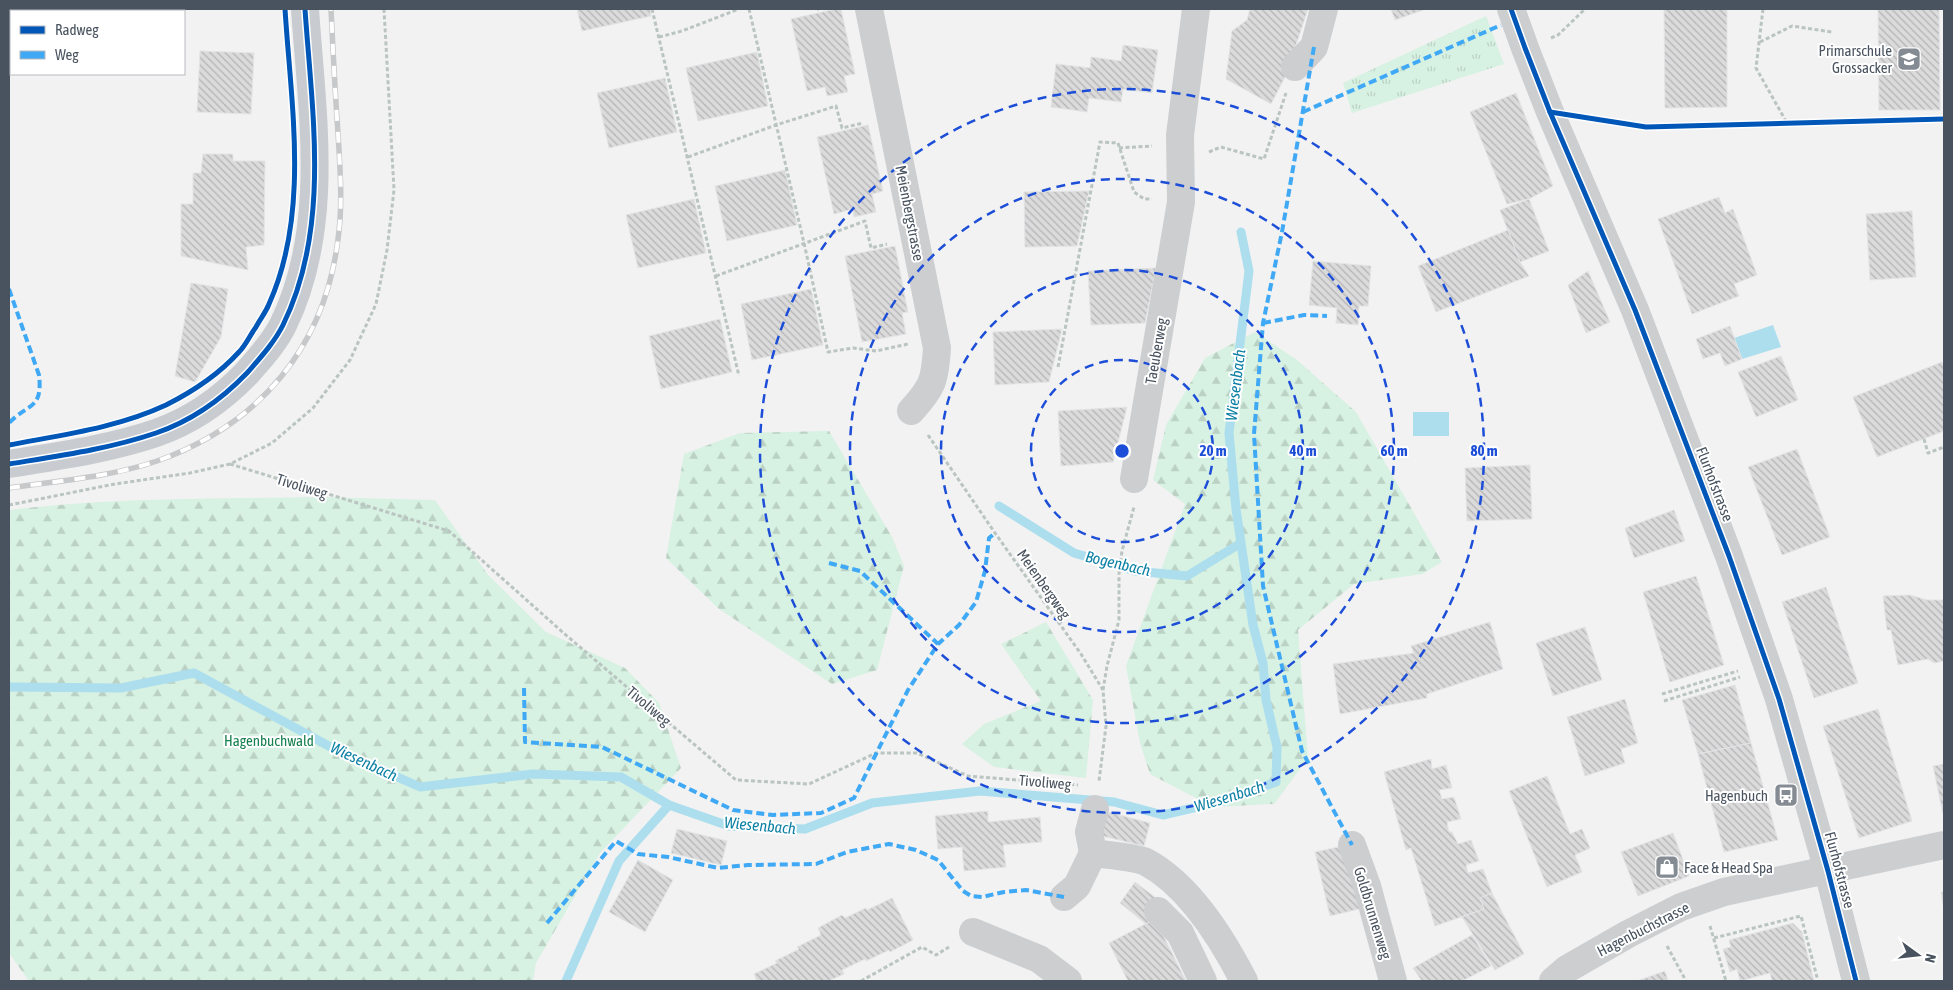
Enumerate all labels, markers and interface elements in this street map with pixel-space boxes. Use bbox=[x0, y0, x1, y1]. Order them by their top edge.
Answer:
legend bbox=[10, 10, 185, 75]
text: Radweg bbox=[55, 21, 99, 38]
place label: Primarschule Grossacker bbox=[1819, 42, 1893, 76]
text: Weg bbox=[55, 46, 79, 63]
school or university icon: Primarschule Grossacker bbox=[1896, 46, 1922, 72]
street label: Meienbergstrasse bbox=[892, 164, 928, 262]
street label: Taeuberweg bbox=[1142, 316, 1170, 385]
water label: Wiesenbach bbox=[1222, 348, 1248, 422]
centre of rings bbox=[1113, 442, 1131, 460]
text: 20 m bbox=[1200, 442, 1227, 459]
text: 40 m bbox=[1289, 442, 1317, 459]
text: 60 m bbox=[1381, 442, 1408, 459]
text: 80 m bbox=[1471, 442, 1498, 459]
street label: Flurhofstrasse bbox=[1693, 444, 1737, 524]
street label: Tivoliweg bbox=[275, 470, 330, 502]
street label: Meienbergweg bbox=[1014, 546, 1074, 622]
water label: Bogenbach bbox=[1084, 547, 1152, 580]
street label: Tivoliweg bbox=[623, 683, 675, 730]
park label: Hagenbuchwald bbox=[224, 732, 314, 749]
water label: Wiesenbach bbox=[328, 738, 401, 784]
street label: Tivoliweg bbox=[1018, 771, 1072, 793]
water label: Wiesenbach bbox=[1192, 777, 1266, 815]
bus stop icon: Hagenbuch bbox=[1773, 782, 1799, 808]
place label: Hagenbuch bbox=[1705, 787, 1768, 804]
water label: Wiesenbach bbox=[723, 813, 797, 837]
street label: Flurhofstrasse bbox=[1822, 830, 1858, 910]
shop icon: Face & Head Spa bbox=[1654, 854, 1680, 880]
place label: Face & Head Spa bbox=[1684, 859, 1773, 876]
street label: Goldbrunnenweg bbox=[1351, 865, 1395, 962]
street label: Hagenbuchstrasse bbox=[1594, 898, 1692, 960]
north arrow bbox=[1893, 930, 1943, 980]
text: N bbox=[1922, 952, 1939, 964]

